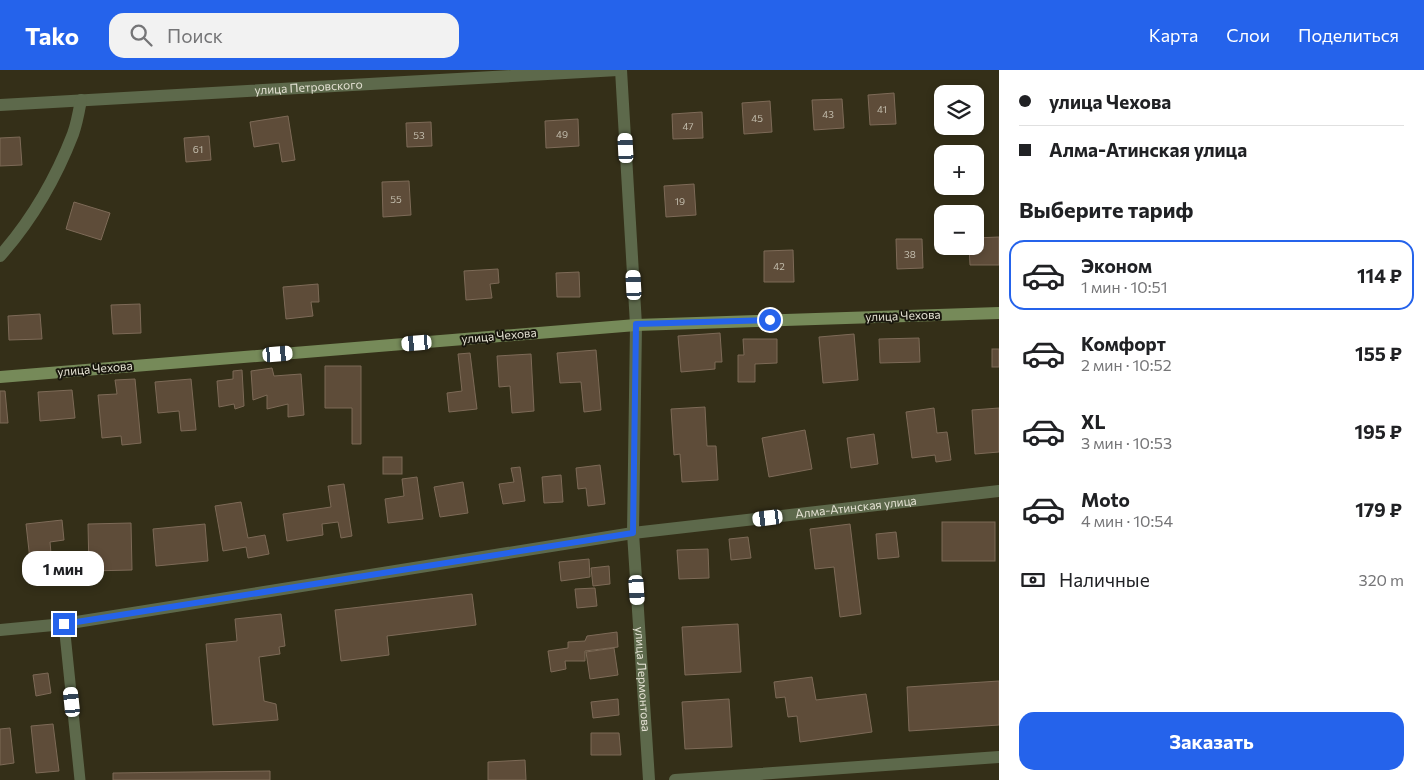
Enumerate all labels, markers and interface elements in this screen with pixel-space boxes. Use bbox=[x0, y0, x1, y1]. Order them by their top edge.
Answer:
search box bbox=[109, 13, 459, 58]
text: Tako bbox=[25, 21, 79, 50]
icon: search bbox=[127, 21, 155, 49]
text: Поиск bbox=[167, 24, 223, 47]
text: Карта bbox=[1149, 24, 1198, 46]
text: Слои bbox=[1226, 24, 1270, 46]
text: Поделиться bbox=[1298, 24, 1399, 46]
street label: улица Петровского bbox=[254, 76, 363, 97]
map controls bbox=[934, 85, 984, 255]
button: layers bbox=[934, 85, 984, 135]
text: улица Чехова bbox=[1049, 90, 1171, 113]
house number: 41 bbox=[877, 103, 887, 115]
house number: 43 bbox=[822, 108, 834, 120]
house number: 45 bbox=[751, 112, 763, 124]
house number: 47 bbox=[682, 120, 694, 132]
house number: 49 bbox=[556, 128, 568, 140]
house number: 53 bbox=[413, 129, 425, 141]
car bbox=[617, 133, 634, 163]
text: Алма-Атинская улица bbox=[1049, 138, 1247, 161]
house number: 61 bbox=[193, 143, 203, 155]
button: + bbox=[934, 145, 984, 195]
house number: 55 bbox=[390, 193, 402, 205]
house number: 19 bbox=[675, 195, 685, 207]
text: Выберите тариф bbox=[1019, 196, 1193, 223]
button: − bbox=[934, 205, 984, 255]
house number: 38 bbox=[904, 248, 916, 260]
icon: car bbox=[1021, 253, 1066, 298]
text: Эконом bbox=[1081, 254, 1152, 277]
house number: 42 bbox=[773, 260, 785, 272]
text: 114 ₽ bbox=[1357, 264, 1402, 287]
car bbox=[625, 270, 642, 300]
text: 1 мин · 10:51 bbox=[1081, 277, 1168, 296]
street label: улица Чехова bbox=[865, 307, 941, 323]
route start bbox=[759, 309, 781, 331]
street label: улица Чехова bbox=[461, 325, 537, 345]
icon: car bbox=[1021, 331, 1066, 376]
text: Комфорт bbox=[1081, 332, 1166, 355]
car bbox=[401, 334, 432, 352]
text: 155 ₽ bbox=[1355, 342, 1402, 365]
car bbox=[262, 345, 293, 363]
text: 2 мин · 10:52 bbox=[1081, 355, 1172, 374]
street label: улица Чехова bbox=[57, 358, 133, 378]
icon: car bbox=[1021, 409, 1066, 454]
text: XL bbox=[1081, 410, 1106, 433]
text: 195 ₽ bbox=[1354, 420, 1402, 443]
text: 3 мин · 10:53 bbox=[1081, 433, 1172, 452]
icon: car bbox=[1021, 487, 1066, 532]
text: Moto bbox=[1081, 488, 1130, 511]
street label: Алма-Атинская улица bbox=[795, 493, 917, 520]
text: 179 ₽ bbox=[1355, 498, 1402, 521]
car bbox=[752, 509, 783, 527]
text: 4 мин · 10:54 bbox=[1081, 511, 1173, 530]
callout: 1 мин bbox=[23, 552, 105, 586]
text: 1 мин bbox=[43, 559, 83, 578]
icon: cash bbox=[1019, 566, 1047, 594]
text: Наличные bbox=[1059, 568, 1150, 591]
text: 320 m bbox=[1359, 570, 1404, 589]
car bbox=[628, 575, 645, 605]
route end bbox=[53, 613, 75, 635]
street label: улица Лермонтова bbox=[633, 626, 654, 732]
car bbox=[62, 686, 81, 718]
button: Заказать bbox=[1019, 712, 1404, 770]

